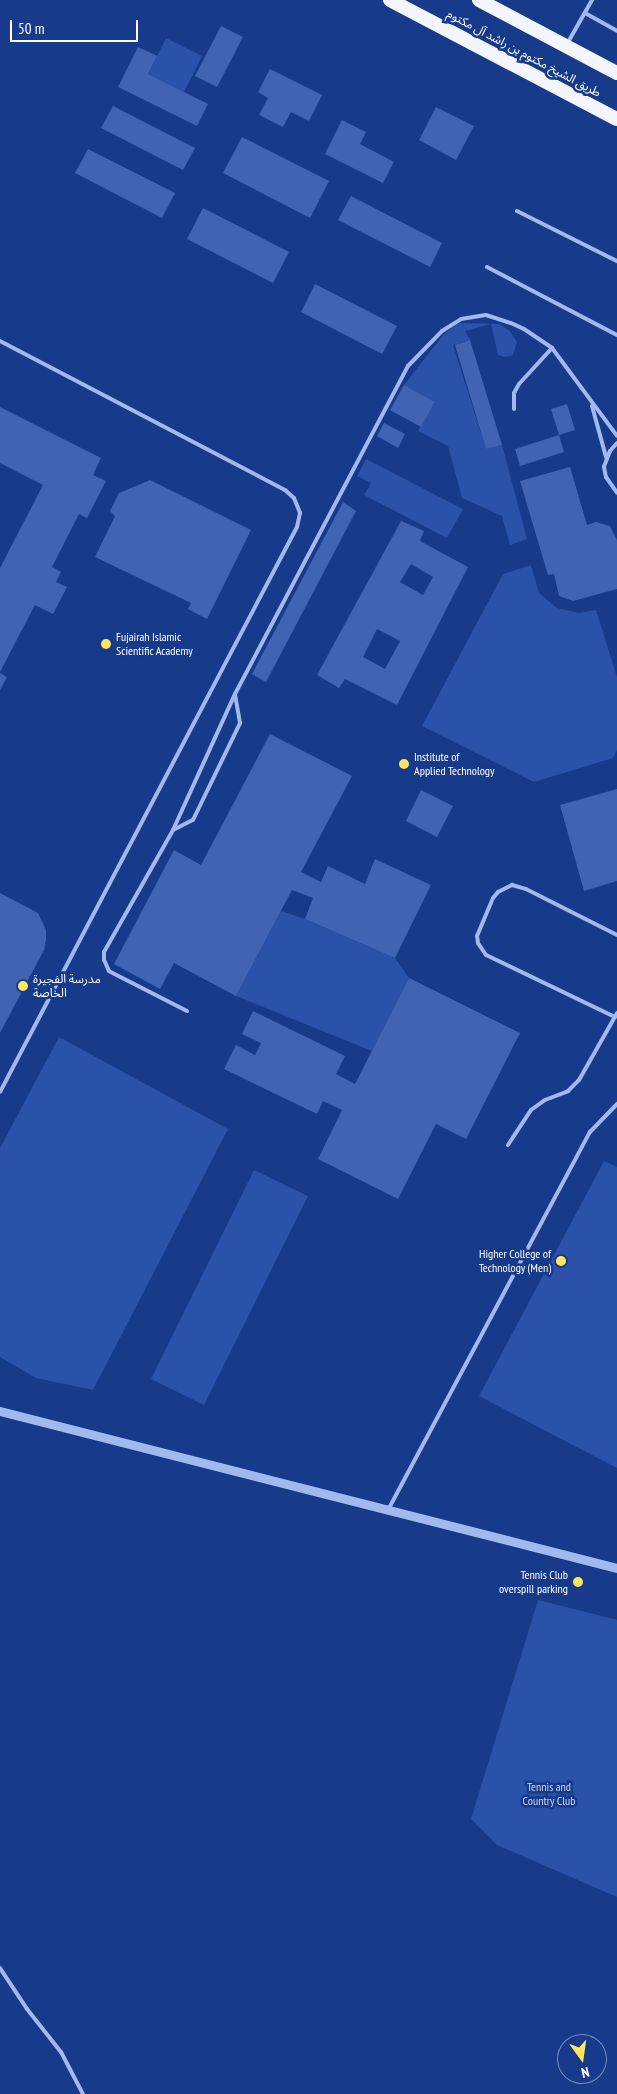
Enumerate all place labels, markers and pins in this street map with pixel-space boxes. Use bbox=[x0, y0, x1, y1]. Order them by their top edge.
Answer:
place label: Fujairah Islamic Scientific Academy bbox=[116, 630, 193, 658]
marker: Fujairah Islamic Scientific Academy bbox=[100, 638, 112, 650]
place label: Institute of Applied Technology bbox=[414, 750, 495, 778]
marker: Institute of Applied Technology bbox=[398, 758, 410, 770]
place label: مدرسة الفجيرة الخاصة bbox=[33, 972, 101, 1000]
marker: مدرسة الفجيرة الخاصة bbox=[17, 980, 29, 992]
place label: Higher College of Technology (Men) bbox=[478, 1247, 551, 1275]
marker: Higher College of Technology (Men) bbox=[555, 1255, 567, 1267]
place label: Tennis Club overspill parking bbox=[499, 1568, 568, 1596]
marker: Tennis Club overspill parking bbox=[572, 1576, 584, 1588]

